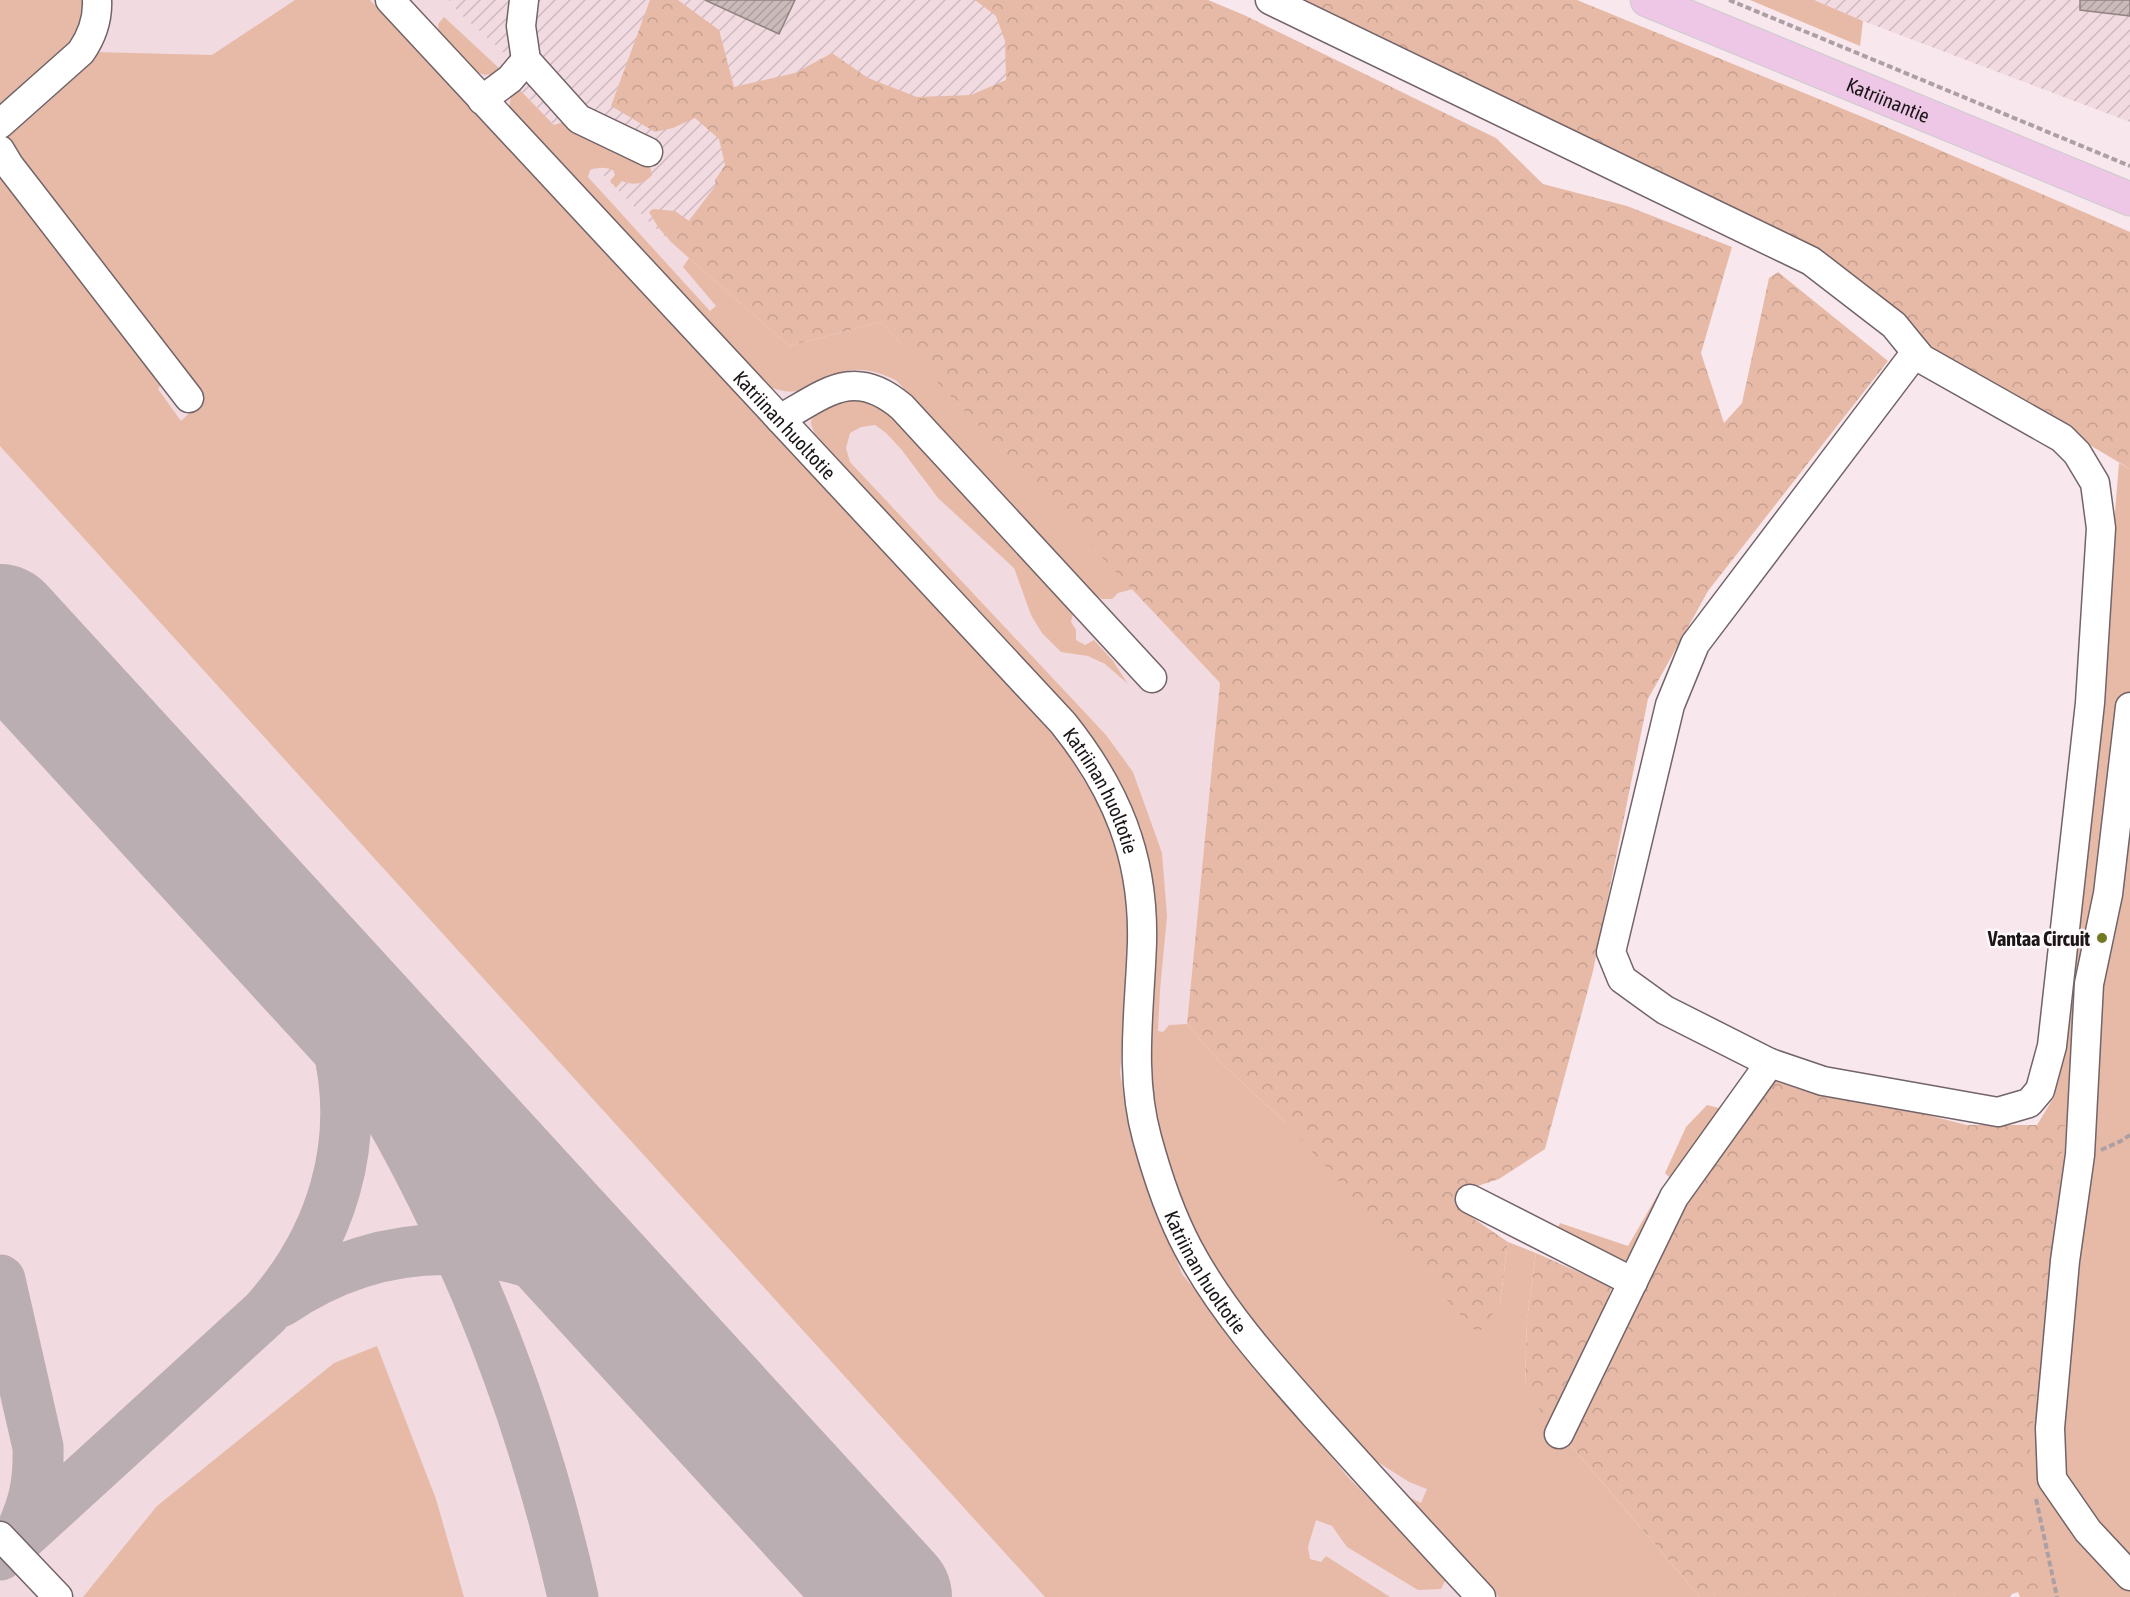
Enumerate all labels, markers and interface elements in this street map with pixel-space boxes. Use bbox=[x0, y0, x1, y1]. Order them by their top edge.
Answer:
street label: Katriinantie bbox=[1843, 72, 1933, 127]
street label: Katriinan huoltotie bbox=[729, 366, 841, 483]
street label: Katriinan huoltotie bbox=[1059, 723, 1143, 856]
place label: Vantaa Circuit bbox=[1987, 927, 2090, 950]
marker: Vantaa Circuit bbox=[2095, 931, 2109, 945]
street label: Katriinan huoltotie bbox=[1161, 1207, 1252, 1338]

